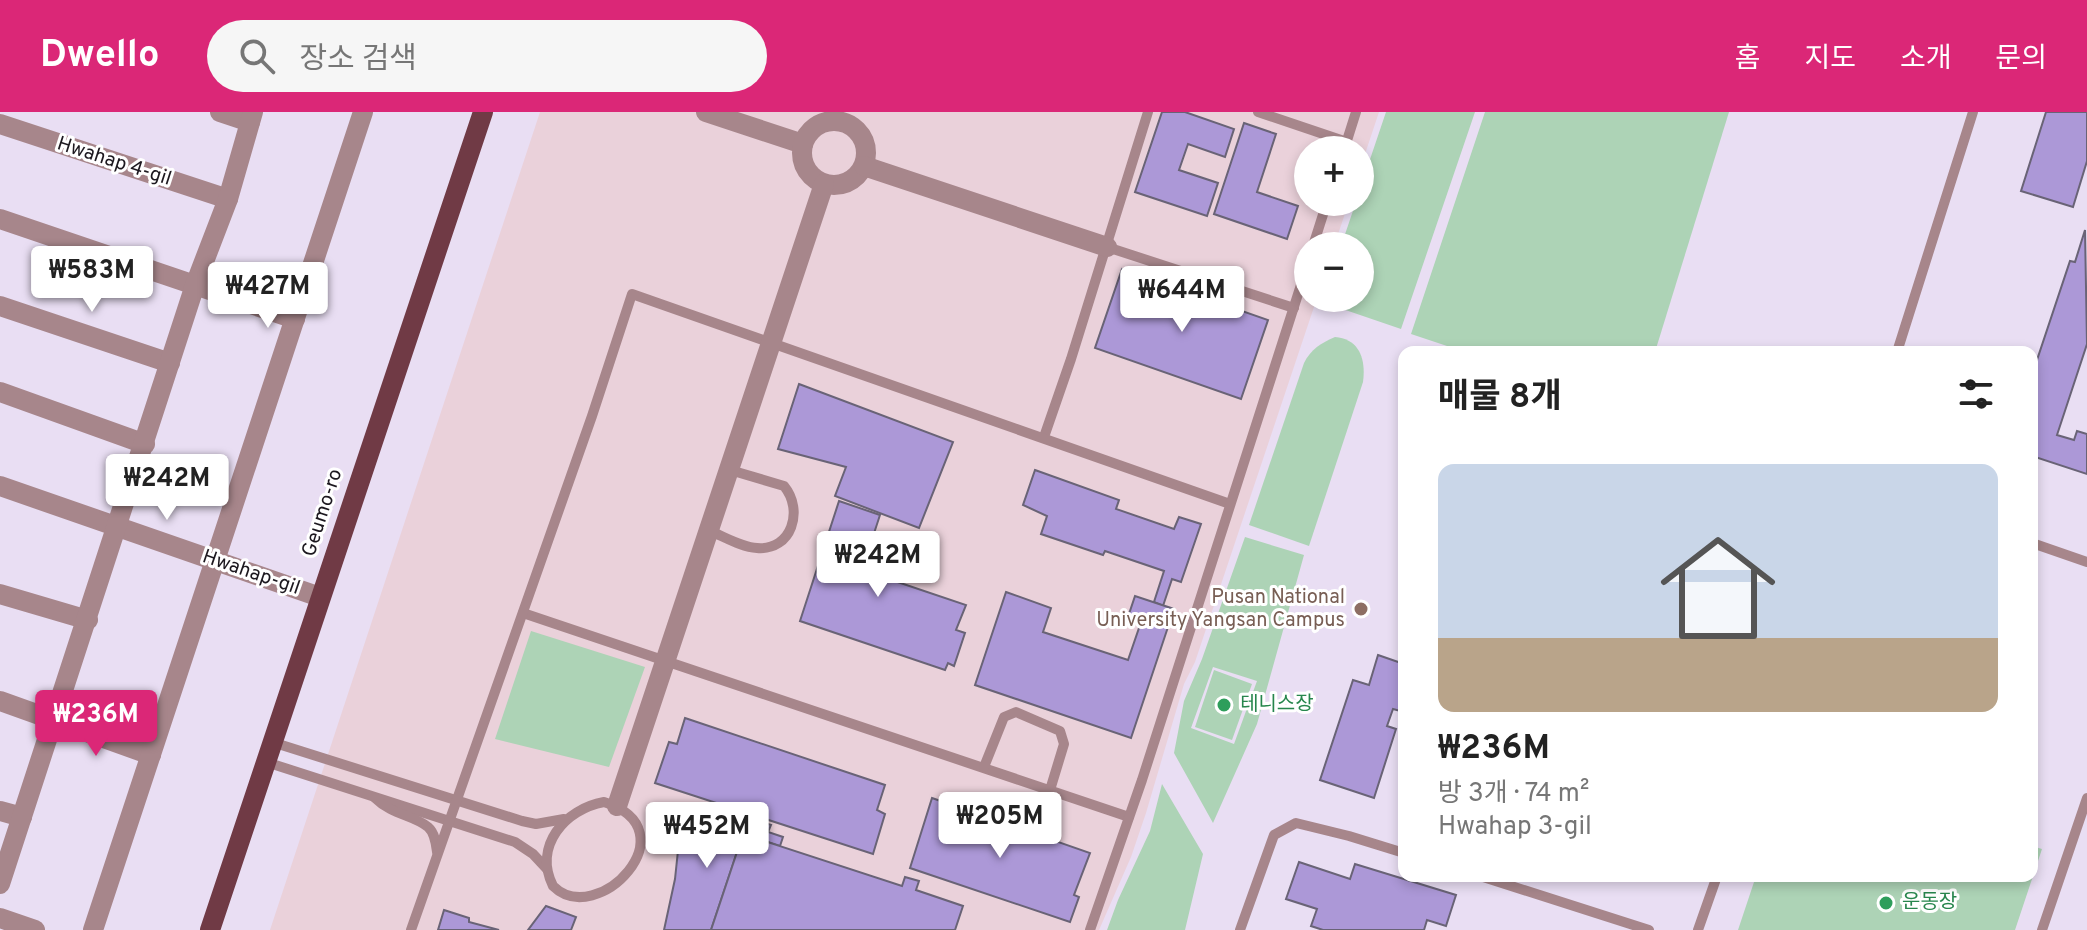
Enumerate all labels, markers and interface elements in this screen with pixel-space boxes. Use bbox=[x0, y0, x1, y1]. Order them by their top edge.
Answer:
search box bbox=[207, 20, 767, 92]
text: Dwello bbox=[40, 32, 159, 81]
icon: search bbox=[235, 34, 279, 78]
text: 장소 검색 bbox=[299, 42, 417, 79]
text: 홈 bbox=[1735, 42, 1760, 78]
text: 지도 bbox=[1804, 42, 1856, 78]
text: 소개 bbox=[1900, 42, 1951, 78]
text: 문의 bbox=[1995, 42, 2047, 78]
street label: Hwahap 4-gil bbox=[53, 131, 175, 193]
map controls bbox=[1294, 136, 1374, 312]
button: + bbox=[1294, 136, 1374, 216]
button: − bbox=[1294, 232, 1374, 312]
pin: ₩583M bbox=[36, 246, 148, 314]
text: ₩583M bbox=[49, 255, 135, 288]
pin: ₩427M bbox=[212, 262, 324, 330]
pin: ₩644M bbox=[1126, 266, 1238, 334]
text: ₩427M bbox=[226, 271, 310, 304]
text: ₩644M bbox=[1138, 275, 1226, 308]
icon: filters bbox=[1954, 372, 1998, 416]
text: 매물 8개 bbox=[1438, 377, 1562, 420]
pin: ₩242M bbox=[111, 454, 223, 522]
text: ₩242M bbox=[124, 463, 210, 496]
street label: Geumo-ro bbox=[297, 466, 349, 560]
icon: home bbox=[1646, 516, 1790, 660]
pin: ₩242M bbox=[822, 531, 934, 599]
text: ₩242M bbox=[835, 540, 921, 573]
street label: Hwahap-gil bbox=[199, 544, 303, 602]
place label: Pusan National University Yangsan Campus bbox=[1096, 585, 1345, 634]
marker: Pusan National University Yangsan Campus bbox=[1352, 600, 1370, 618]
pin: ₩236M bbox=[40, 690, 152, 758]
place label: 테니스장 bbox=[1240, 692, 1314, 718]
marker: 테니스장 bbox=[1215, 696, 1233, 714]
text: ₩236M bbox=[53, 699, 139, 732]
text: ₩236M bbox=[1438, 728, 1550, 771]
text: 방 3개 · 74 m² bbox=[1438, 778, 1589, 811]
pin: ₩205M bbox=[944, 792, 1056, 860]
text: ₩205M bbox=[956, 801, 1044, 834]
pin: ₩452M bbox=[651, 802, 763, 870]
text: ₩452M bbox=[664, 811, 750, 844]
text: Hwahap 3-gil bbox=[1438, 811, 1592, 844]
place label: 운동장 bbox=[1902, 890, 1957, 916]
marker: 운동장 bbox=[1877, 894, 1895, 912]

